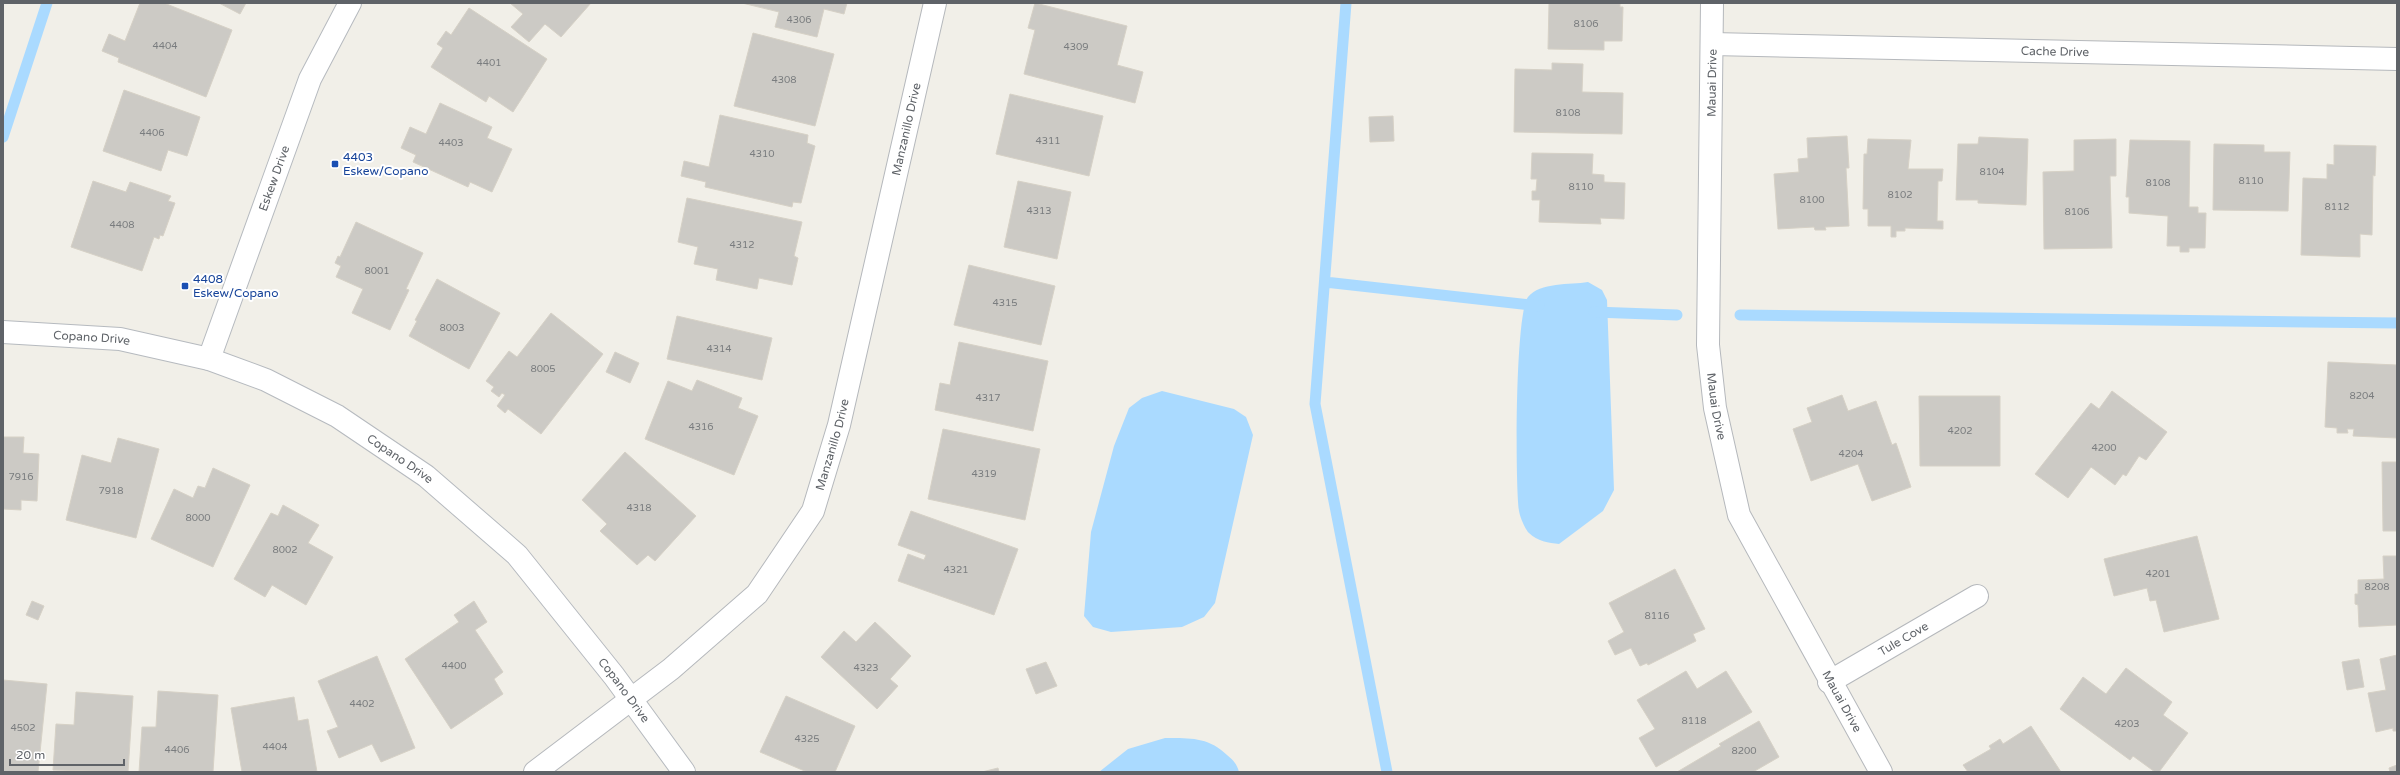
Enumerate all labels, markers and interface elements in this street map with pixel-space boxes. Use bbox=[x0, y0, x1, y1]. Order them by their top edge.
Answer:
house number: 4306 bbox=[786, 14, 812, 26]
house number: 8106 bbox=[1573, 18, 1599, 30]
house number: 4404 bbox=[152, 40, 178, 52]
house number: 4309 bbox=[1063, 41, 1089, 53]
street label: Cache Drive bbox=[2021, 44, 2089, 59]
street label: Mauai Drive bbox=[1704, 49, 1720, 117]
house number: 4401 bbox=[476, 57, 502, 69]
house number: 4308 bbox=[771, 74, 797, 86]
street label: Manzanillo Drive bbox=[889, 81, 924, 177]
house number: 8108 bbox=[1555, 107, 1581, 119]
house number: 4406 bbox=[139, 127, 165, 139]
house number: 4311 bbox=[1035, 135, 1061, 147]
house number: 4403 bbox=[438, 137, 464, 149]
street label: Eskew Drive bbox=[256, 143, 292, 213]
house number: 4310 bbox=[749, 148, 775, 160]
place label: 4403 Eskew/Copano bbox=[343, 150, 428, 178]
marker: 4403 Eskew/Copano bbox=[330, 159, 340, 169]
house number: 8104 bbox=[1979, 166, 2005, 178]
house number: 8110 bbox=[2238, 175, 2264, 187]
house number: 8108 bbox=[2145, 177, 2171, 189]
house number: 8110 bbox=[1568, 181, 1594, 193]
house number: 8102 bbox=[1887, 189, 1913, 201]
house number: 8100 bbox=[1799, 194, 1825, 206]
house number: 8112 bbox=[2324, 201, 2350, 213]
house number: 4313 bbox=[1026, 205, 1052, 217]
house number: 8106 bbox=[2064, 206, 2090, 218]
house number: 4408 bbox=[109, 219, 135, 231]
house number: 4312 bbox=[729, 239, 755, 251]
house number: 8001 bbox=[364, 265, 390, 277]
place label: 4408 Eskew/Copano bbox=[193, 272, 278, 300]
marker: 4408 Eskew/Copano bbox=[180, 281, 190, 291]
house number: 4315 bbox=[992, 297, 1018, 309]
house number: 8003 bbox=[439, 322, 465, 334]
street label: Copano Drive bbox=[53, 328, 132, 348]
house number: 4314 bbox=[706, 343, 732, 355]
house number: 8005 bbox=[530, 363, 556, 375]
street label: Mauai Drive bbox=[1704, 372, 1729, 442]
house number: 8204 bbox=[2349, 390, 2375, 402]
house number: 4317 bbox=[975, 392, 1001, 404]
street label: Manzanillo Drive bbox=[813, 397, 852, 492]
house number: 4316 bbox=[688, 421, 714, 433]
house number: 4202 bbox=[1947, 425, 1973, 437]
street label: Copano Drive bbox=[364, 431, 436, 486]
house number: 4200 bbox=[2091, 442, 2117, 454]
house number: 4204 bbox=[1838, 448, 1864, 460]
house number: 4319 bbox=[971, 468, 997, 480]
house number: 7916 bbox=[8, 471, 34, 483]
house number: 7918 bbox=[98, 485, 124, 497]
house number: 4318 bbox=[626, 502, 652, 514]
house number: 8000 bbox=[185, 512, 211, 524]
house number: 8002 bbox=[272, 544, 298, 556]
house number: 4321 bbox=[943, 564, 969, 576]
house number: 4201 bbox=[2145, 568, 2171, 580]
house number: 8208 bbox=[2364, 581, 2390, 593]
house number: 8116 bbox=[1644, 610, 1670, 622]
street label: Tule Cove bbox=[1876, 619, 1931, 659]
street label: Copano Drive bbox=[595, 655, 653, 725]
house number: 4400 bbox=[441, 660, 467, 672]
house number: 4323 bbox=[853, 662, 879, 674]
street label: Mauai Drive bbox=[1819, 668, 1865, 735]
house number: 4402 bbox=[349, 698, 375, 710]
house number: 8118 bbox=[1681, 715, 1707, 727]
house number: 4203 bbox=[2114, 718, 2140, 730]
house number: 4502 bbox=[10, 722, 36, 734]
house number: 4325 bbox=[794, 733, 820, 745]
scale bar bbox=[10, 741, 124, 767]
house number: 4404 bbox=[262, 741, 288, 753]
house number: 4406 bbox=[164, 744, 190, 756]
house number: 8200 bbox=[1731, 745, 1757, 757]
text: 20 m bbox=[16, 748, 45, 762]

